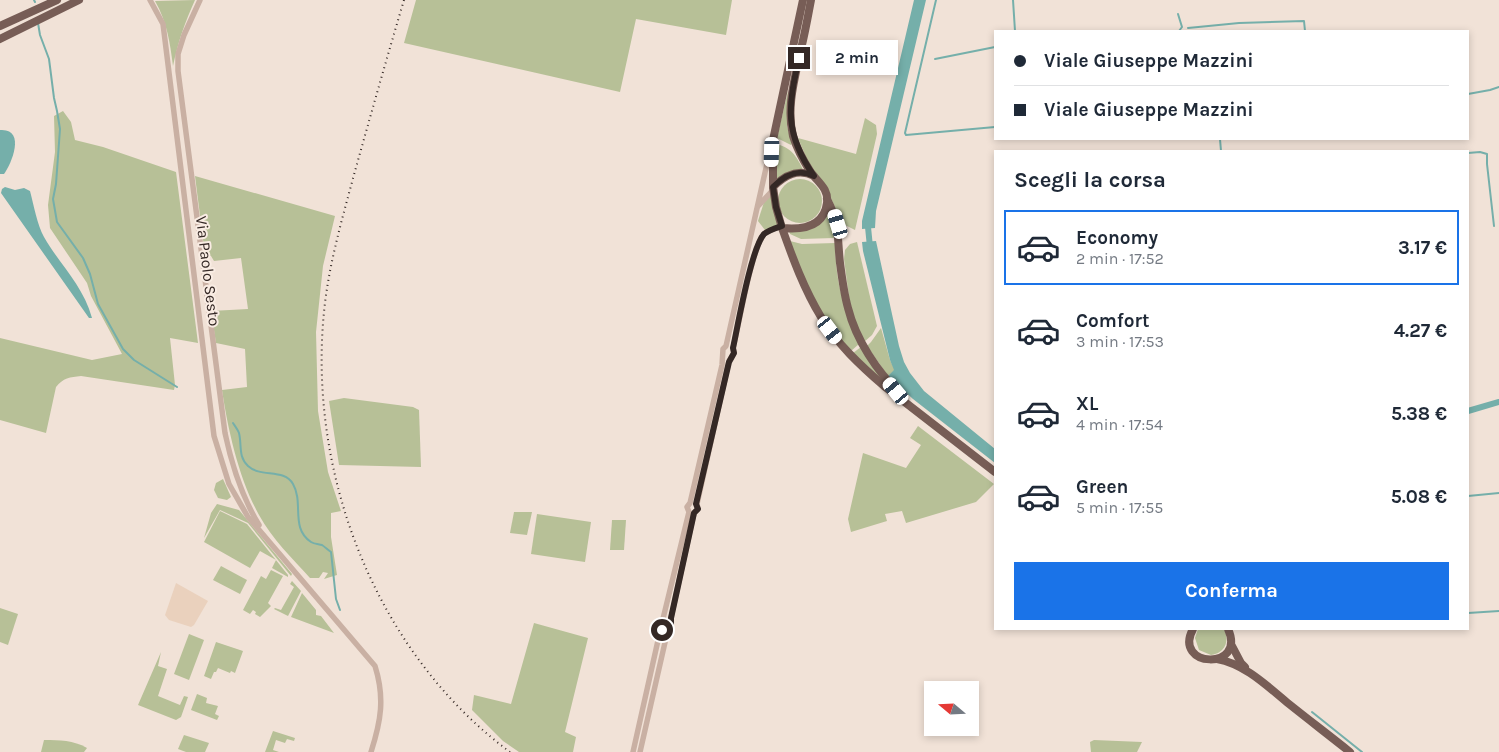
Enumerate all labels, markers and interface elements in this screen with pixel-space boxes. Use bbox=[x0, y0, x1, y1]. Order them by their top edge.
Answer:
callout: 2 min bbox=[816, 40, 899, 76]
route end bbox=[788, 47, 810, 69]
text: 2 min bbox=[835, 48, 879, 67]
text: Viale Giuseppe Mazzini bbox=[1044, 50, 1253, 72]
text: Viale Giuseppe Mazzini bbox=[1044, 99, 1253, 121]
car bbox=[763, 137, 780, 167]
text: Scegli la corsa bbox=[1014, 167, 1166, 193]
car bbox=[826, 207, 849, 241]
street label: Via Paolo Sesto bbox=[192, 215, 224, 327]
icon: car bbox=[1016, 225, 1061, 270]
text: Economy bbox=[1076, 227, 1158, 249]
text: 3.17 € bbox=[1398, 237, 1447, 259]
text: 2 min · 17:52 bbox=[1076, 249, 1164, 268]
icon: car bbox=[1016, 308, 1061, 353]
text: Comfort bbox=[1076, 310, 1150, 332]
car bbox=[814, 314, 845, 346]
text: 4.27 € bbox=[1394, 320, 1447, 342]
text: 3 min · 17:53 bbox=[1076, 332, 1164, 351]
car bbox=[880, 375, 911, 407]
icon: car bbox=[1016, 391, 1061, 436]
text: XL bbox=[1076, 393, 1098, 415]
text: 5.38 € bbox=[1391, 403, 1447, 425]
text: 4 min · 17:54 bbox=[1076, 415, 1163, 434]
icon: car bbox=[1016, 474, 1061, 519]
text: Green bbox=[1076, 476, 1128, 498]
text: 5.08 € bbox=[1391, 486, 1447, 508]
text: 5 min · 17:55 bbox=[1076, 498, 1163, 517]
button: Conferma bbox=[1014, 562, 1449, 620]
route start bbox=[651, 619, 673, 641]
north arrow bbox=[924, 681, 979, 736]
map controls bbox=[924, 681, 979, 736]

